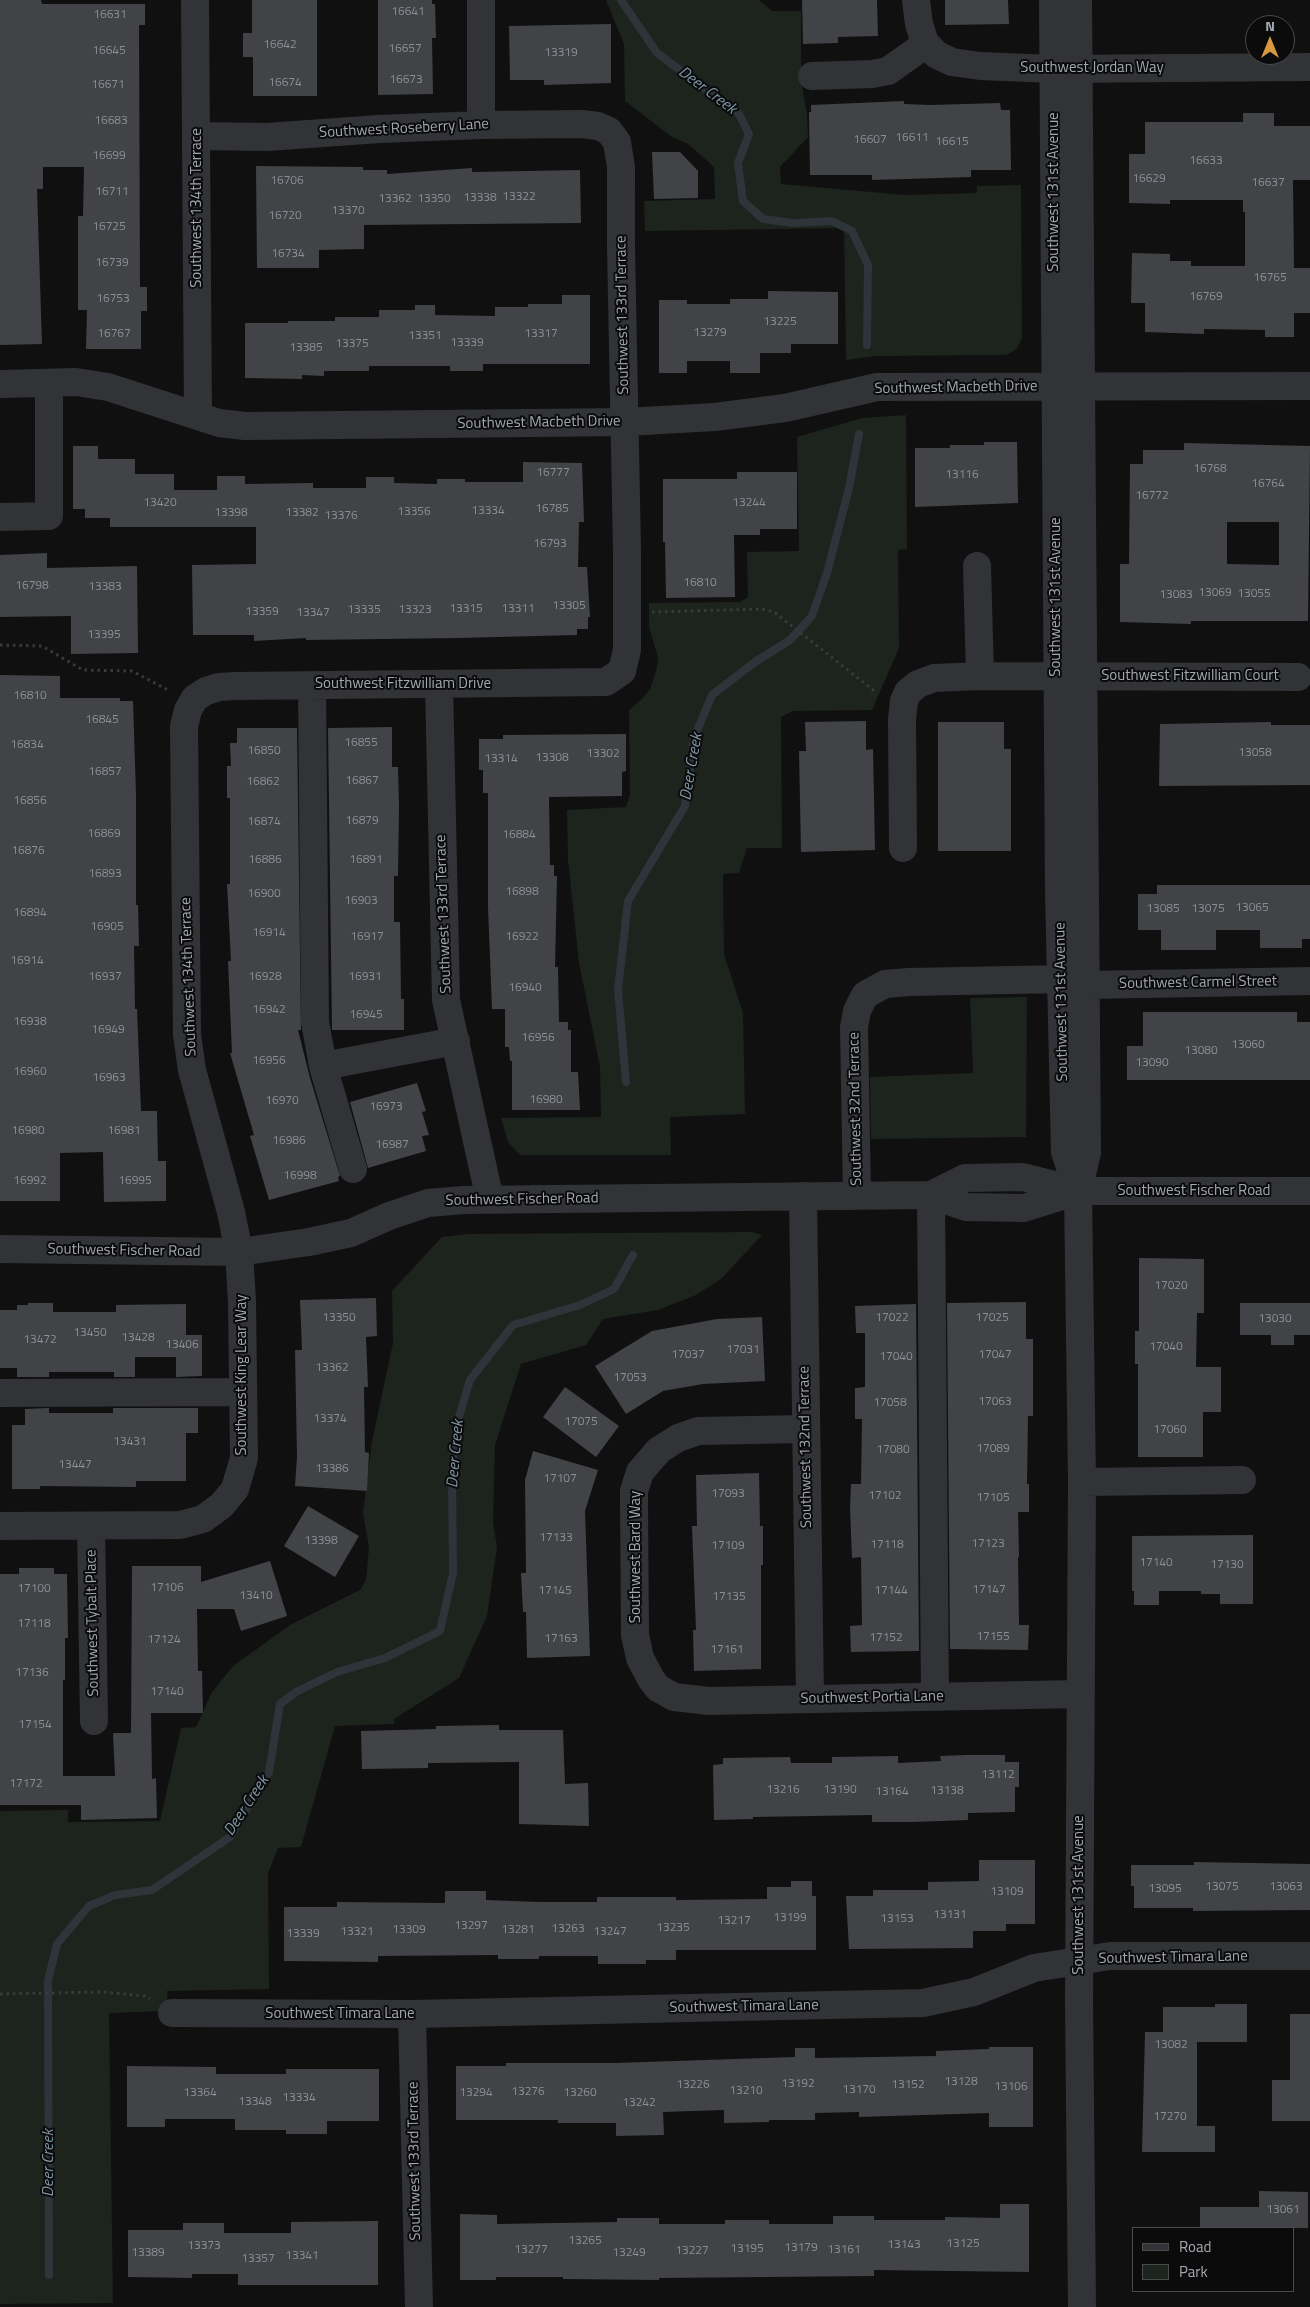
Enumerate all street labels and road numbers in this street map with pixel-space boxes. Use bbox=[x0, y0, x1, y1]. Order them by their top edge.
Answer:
street label: Southwest Jordan Way bbox=[1020, 59, 1164, 77]
street label: Southwest 131st Avenue bbox=[1045, 112, 1063, 272]
street label: Southwest Roseberry Lane bbox=[319, 116, 489, 142]
street label: Southwest 134th Terrace bbox=[188, 128, 206, 288]
street label: Southwest 133rd Terrace bbox=[613, 235, 633, 395]
street label: Southwest Macbeth Drive bbox=[874, 378, 1038, 398]
street label: Southwest Macbeth Drive bbox=[457, 413, 621, 433]
street label: Southwest 131st Avenue bbox=[1047, 517, 1065, 677]
street label: Southwest Fitzwilliam Court bbox=[1101, 667, 1279, 685]
street label: Southwest Fitzwilliam Drive bbox=[315, 675, 491, 693]
street label: Southwest 133rd Terrace bbox=[432, 834, 456, 994]
street label: Southwest 134th Terrace bbox=[177, 897, 201, 1057]
street label: Southwest 131st Avenue bbox=[1052, 922, 1072, 1082]
street label: Southwest Carmel Street bbox=[1119, 973, 1277, 993]
street label: Southwest 32nd Terrace bbox=[846, 1032, 866, 1186]
street label: Southwest Fischer Road bbox=[1117, 1182, 1271, 1200]
street label: Southwest Fischer Road bbox=[445, 1190, 599, 1210]
street label: Southwest Fischer Road bbox=[47, 1241, 201, 1261]
street label: Southwest King Lear Way bbox=[233, 1294, 251, 1456]
street label: Southwest 132nd Terrace bbox=[796, 1366, 816, 1528]
street label: Southwest Bard Way bbox=[627, 1491, 645, 1623]
street label: Southwest Tybalt Place bbox=[83, 1549, 103, 1697]
street label: Southwest Portia Lane bbox=[800, 1688, 944, 1708]
street label: Southwest 131st Avenue bbox=[1070, 1815, 1088, 1975]
street label: Southwest Timara Lane bbox=[1098, 1948, 1248, 1968]
street label: Southwest Timara Lane bbox=[669, 1997, 819, 2017]
street label: Southwest Timara Lane bbox=[265, 2005, 415, 2023]
street label: Southwest 133rd Terrace bbox=[405, 2081, 425, 2241]

